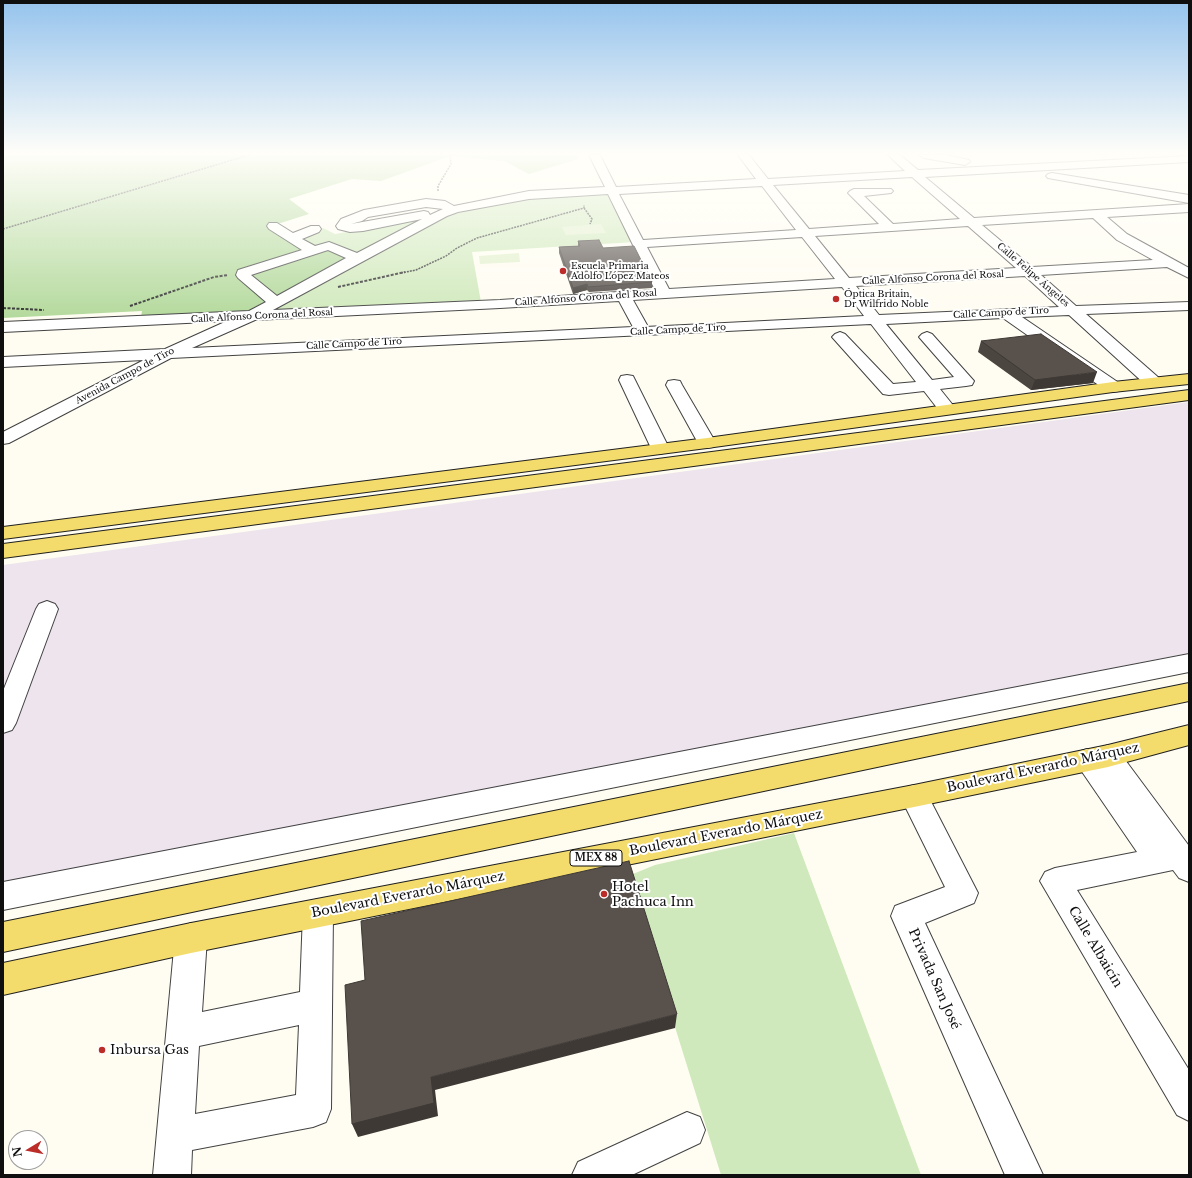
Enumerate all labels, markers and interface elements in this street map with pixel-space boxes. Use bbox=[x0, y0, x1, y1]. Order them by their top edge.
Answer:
street label: Calle Felipe Ángeles bbox=[995, 241, 1071, 309]
place label: Escuela Primaria Adolfo López Mateos bbox=[571, 261, 669, 282]
marker: Escuela Primaria Adolfo López Mateos bbox=[558, 266, 568, 276]
street label: Calle Alfonso Corona del Rosal bbox=[862, 269, 1004, 287]
street label: Calle Alfonso Corona del Rosal bbox=[515, 288, 657, 308]
place label: Óptica Britain, Dr Wilfrido Noble bbox=[844, 289, 929, 310]
marker: Óptica Britain, Dr Wilfrido Noble bbox=[831, 294, 841, 304]
street label: Calle Campo de Tiro bbox=[953, 305, 1049, 321]
street label: Calle Alfonso Corona del Rosal bbox=[191, 307, 333, 325]
street label: Calle Campo de Tiro bbox=[630, 322, 726, 338]
street label: Calle Campo de Tiro bbox=[306, 336, 402, 352]
street label: Avenida Campo de Tiro bbox=[74, 345, 176, 407]
street label: Boulevard Everardo Márquez bbox=[945, 740, 1141, 796]
street label: Boulevard Everardo Márquez bbox=[628, 807, 824, 859]
road number: MEX 88 bbox=[570, 850, 622, 866]
street label: Boulevard Everardo Márquez bbox=[310, 869, 506, 921]
place label: Hotel Pachuca Inn bbox=[612, 879, 694, 910]
marker: Hotel Pachuca Inn bbox=[599, 889, 609, 899]
street label: Calle Albaicín bbox=[1065, 904, 1125, 990]
street label: Privada San José bbox=[905, 926, 963, 1032]
place label: Inbursa Gas bbox=[110, 1042, 189, 1058]
marker: Inbursa Gas bbox=[97, 1045, 107, 1055]
north arrow bbox=[8, 1130, 48, 1170]
text: N bbox=[9, 1146, 25, 1158]

